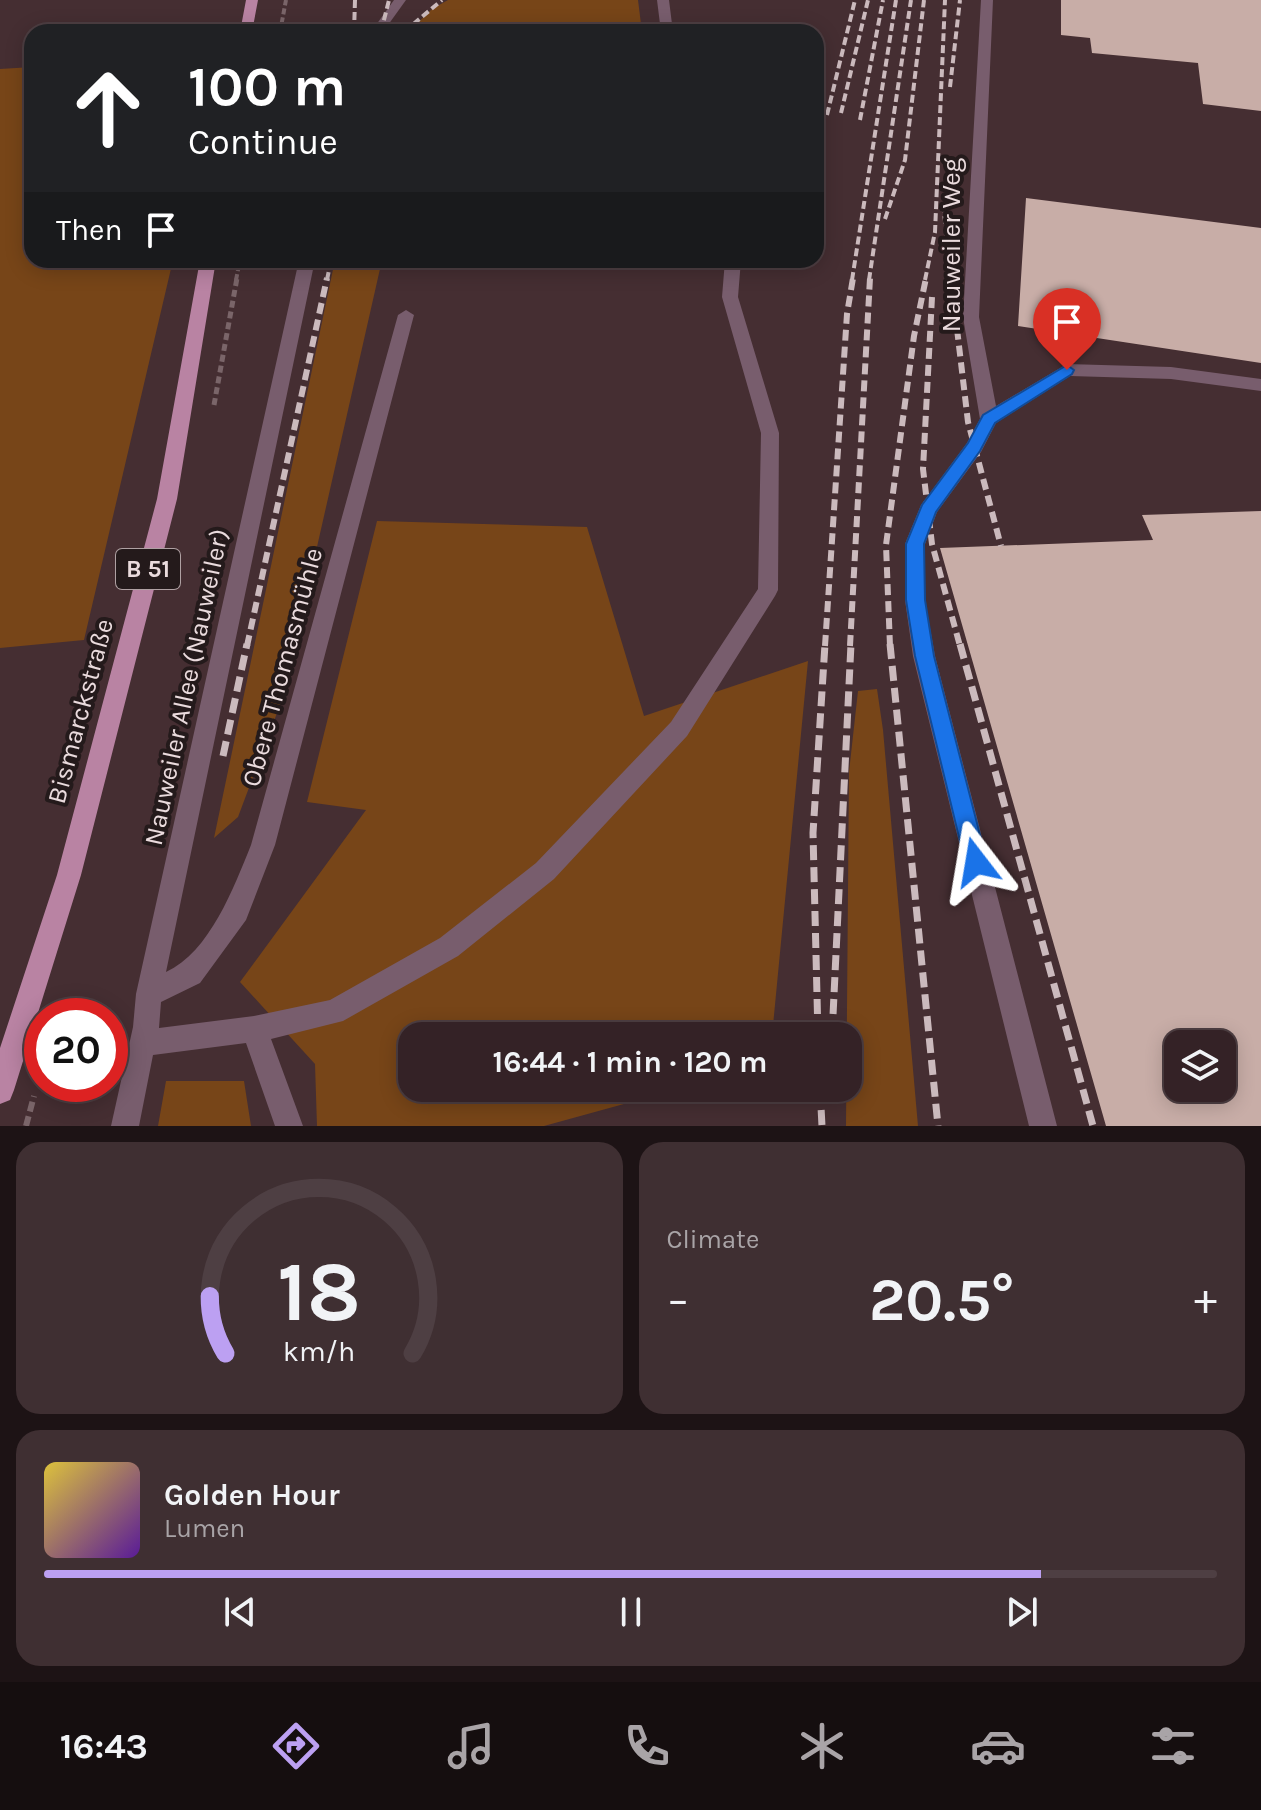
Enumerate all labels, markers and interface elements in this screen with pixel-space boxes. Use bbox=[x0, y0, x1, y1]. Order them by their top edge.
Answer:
text: 100 m bbox=[188, 54, 346, 119]
icon: ahead bbox=[56, 56, 160, 160]
text: Continue bbox=[188, 121, 338, 163]
street label: Nauweiler Weg bbox=[936, 157, 967, 332]
icon: arrive bbox=[139, 208, 183, 252]
text: Then bbox=[56, 212, 123, 248]
pin bbox=[1033, 288, 1101, 370]
icon: arrive bbox=[1045, 300, 1089, 344]
street label: Nauweiler Allee (Nauweiler) bbox=[138, 526, 235, 848]
street label: Obere Thomasmühle bbox=[236, 544, 329, 790]
road number: B 51 bbox=[116, 549, 180, 589]
street label: Bismarckstraße bbox=[41, 615, 120, 807]
position arrow bbox=[934, 820, 1018, 904]
speed limit sign: 20 bbox=[24, 998, 128, 1102]
map controls bbox=[1164, 1030, 1236, 1102]
button: layers bbox=[1164, 1030, 1236, 1102]
text: 16:44 · 1 min · 120 m bbox=[492, 1044, 768, 1080]
text: Climate bbox=[667, 1224, 759, 1255]
text: 18 bbox=[278, 1244, 361, 1341]
text: 20.5° bbox=[869, 1265, 1014, 1335]
text: − bbox=[667, 1274, 690, 1325]
text: + bbox=[1194, 1274, 1217, 1325]
text: km/h bbox=[283, 1335, 355, 1368]
text: Golden Hour bbox=[164, 1477, 340, 1513]
text: Lumen bbox=[164, 1513, 245, 1544]
icon: previous bbox=[218, 1590, 262, 1634]
icon: pause bbox=[609, 1590, 653, 1634]
icon: next bbox=[1000, 1590, 1044, 1634]
icon: directions bbox=[268, 1718, 324, 1774]
icon: music bbox=[443, 1718, 499, 1774]
icon: phone bbox=[619, 1718, 675, 1774]
icon: climate bbox=[794, 1718, 850, 1774]
icon: car bbox=[970, 1718, 1026, 1774]
icon: filters bbox=[1145, 1718, 1201, 1774]
text: 16:43 bbox=[60, 1725, 148, 1767]

